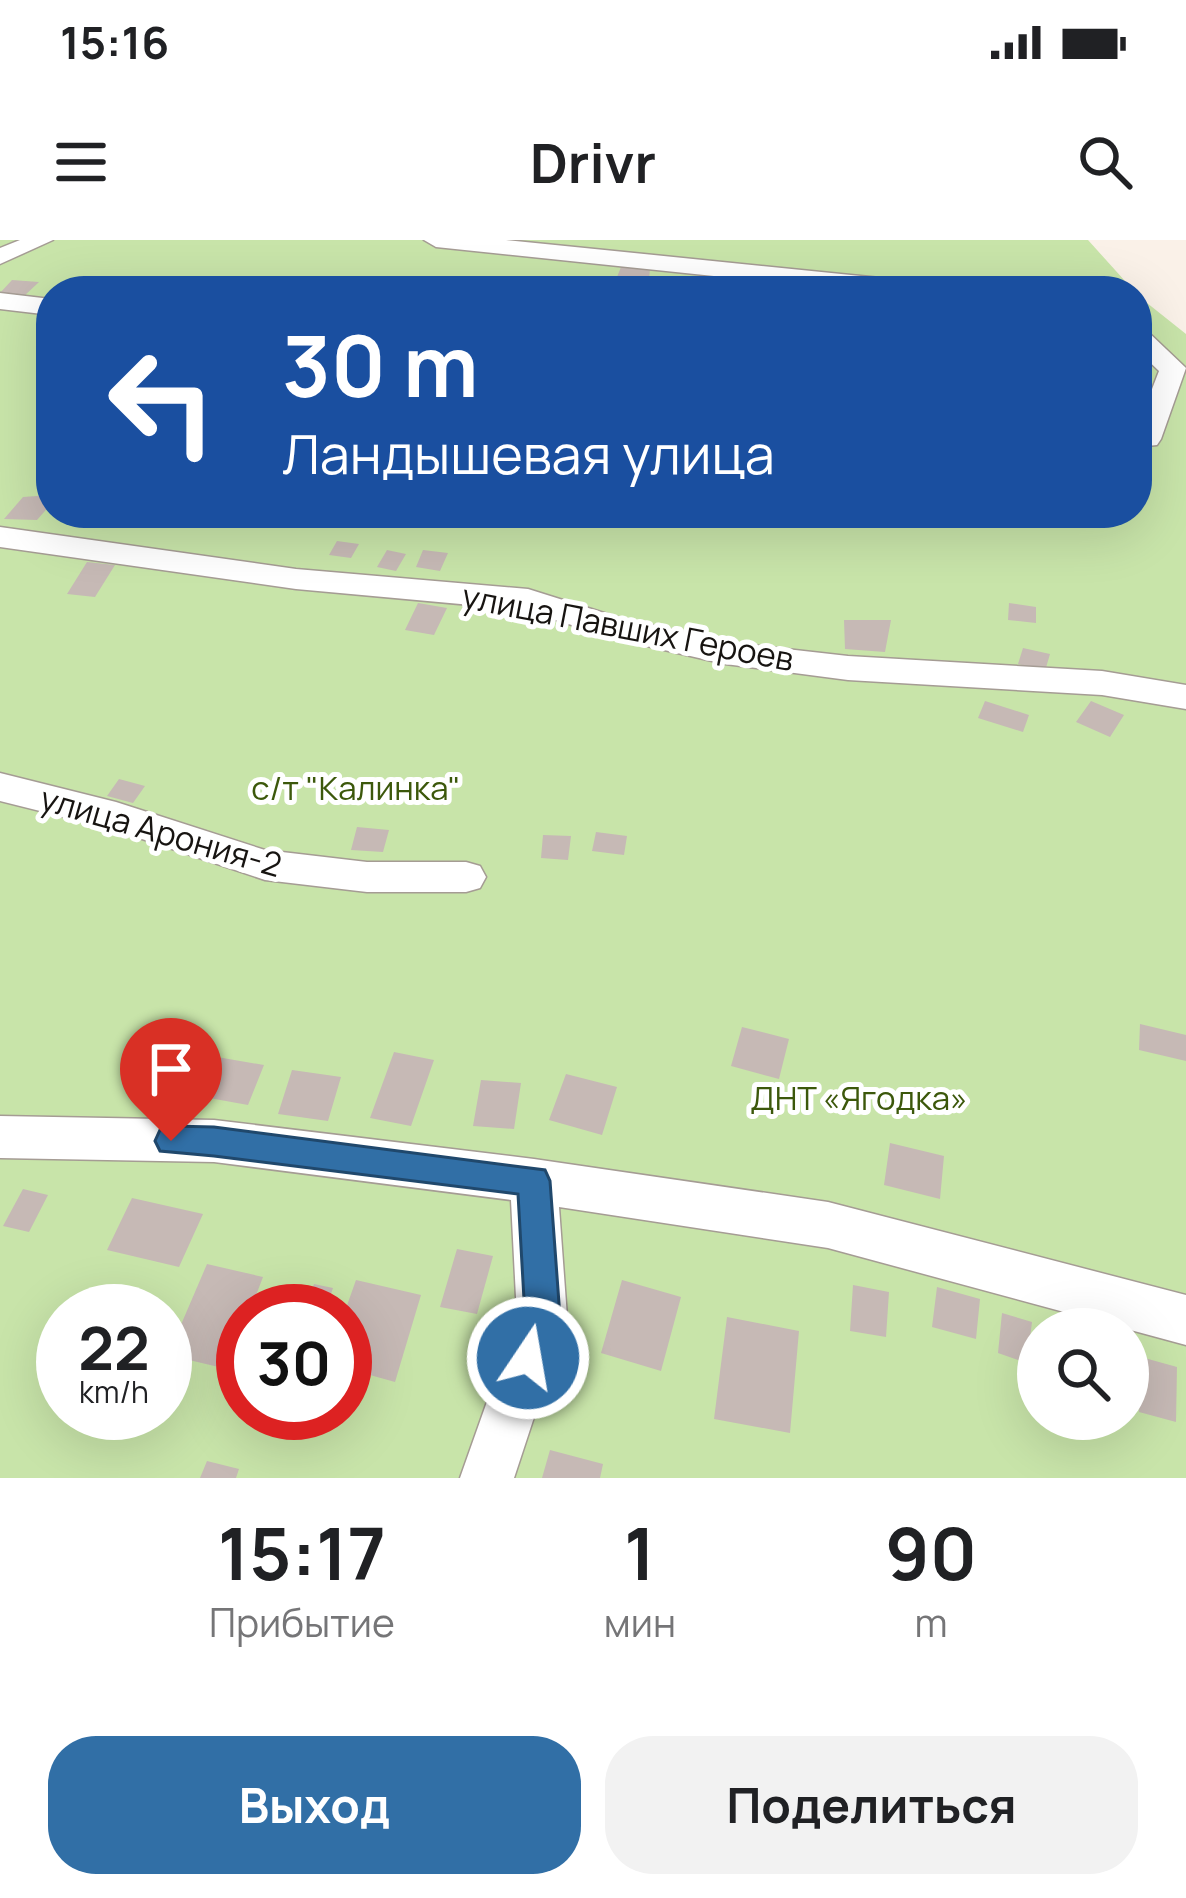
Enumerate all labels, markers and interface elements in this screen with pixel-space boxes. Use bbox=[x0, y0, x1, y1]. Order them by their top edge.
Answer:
text: 15:16 bbox=[60, 11, 169, 73]
text: Drivr bbox=[530, 125, 656, 199]
icon: menu bbox=[48, 129, 114, 195]
icon: search bbox=[1072, 129, 1138, 195]
text: 30 m bbox=[282, 307, 478, 422]
icon: left bbox=[84, 324, 240, 480]
text: Ландышевая улица bbox=[282, 416, 775, 490]
street label: улица Павших Героев bbox=[458, 573, 798, 681]
park label: с/т "Калинка" bbox=[251, 765, 461, 810]
street label: улица Арония-2 bbox=[35, 775, 287, 887]
pin bbox=[120, 1018, 222, 1141]
icon: arrive bbox=[138, 1036, 204, 1102]
park label: ДНТ «Ягодка» bbox=[750, 1075, 968, 1120]
speed limit sign: 30 bbox=[216, 1284, 372, 1440]
position arrow bbox=[465, 1295, 591, 1421]
text: 22 bbox=[78, 1306, 150, 1388]
map controls bbox=[1017, 1308, 1149, 1440]
button: search bbox=[1017, 1308, 1149, 1440]
text: km/h bbox=[79, 1371, 149, 1412]
text: 15:17 bbox=[218, 1503, 386, 1602]
text: 1 bbox=[624, 1503, 656, 1602]
text: 90 bbox=[885, 1503, 977, 1602]
text: Прибытие bbox=[209, 1595, 395, 1649]
text: мин bbox=[604, 1595, 676, 1649]
text: m bbox=[914, 1595, 947, 1649]
button: Выход bbox=[48, 1736, 581, 1874]
button: Поделиться bbox=[605, 1736, 1138, 1874]

